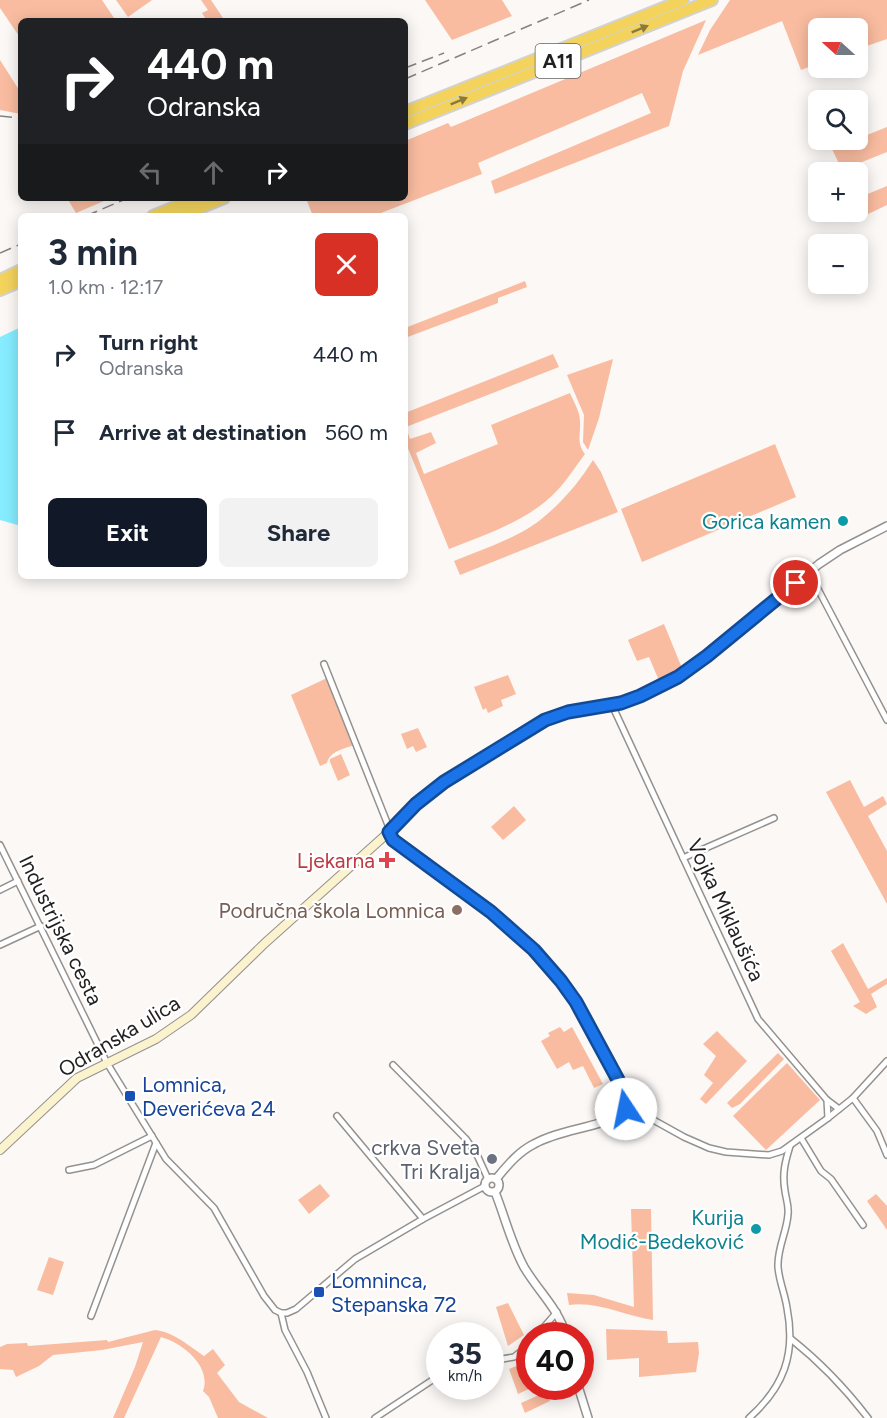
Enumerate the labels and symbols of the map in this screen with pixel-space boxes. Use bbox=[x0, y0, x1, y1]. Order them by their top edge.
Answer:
north arrow bbox=[808, 18, 868, 78]
one-way arrow bbox=[631, 24, 649, 33]
road number: A11 bbox=[536, 44, 580, 78]
one-way arrow bbox=[450, 96, 468, 106]
place label: Gorica kamen bbox=[702, 509, 831, 534]
marker: Gorica kamen bbox=[836, 514, 850, 528]
pin bbox=[770, 557, 821, 608]
street label: Vojka Miklaušića bbox=[682, 835, 770, 985]
place label: Ljekarna bbox=[297, 848, 375, 873]
street label: Industrijska cesta bbox=[14, 851, 108, 1009]
marker: Ljekarna bbox=[380, 853, 394, 867]
place label: Područna škola Lomnica bbox=[219, 898, 445, 923]
marker: Područna škola Lomnica bbox=[450, 903, 464, 917]
street label: Odranska ulica bbox=[54, 990, 184, 1082]
place label: Lomnica, Deverićeva 24 bbox=[142, 1072, 276, 1121]
position arrow bbox=[594, 1077, 658, 1141]
marker: Lomnica, Deverićeva 24 bbox=[123, 1089, 137, 1103]
place label: crkva Sveta Tri Kralja bbox=[371, 1135, 480, 1184]
marker: crkva Sveta Tri Kralja bbox=[485, 1152, 499, 1166]
place label: Kurija Modić-Bedeković bbox=[580, 1205, 744, 1254]
marker: Kurija Modić-Bedeković bbox=[749, 1222, 763, 1236]
place label: Lomninca, Stepanska 72 bbox=[331, 1268, 457, 1317]
marker: Lomninca, Stepanska 72 bbox=[312, 1285, 326, 1299]
speed limit sign: 40 bbox=[516, 1322, 594, 1400]

